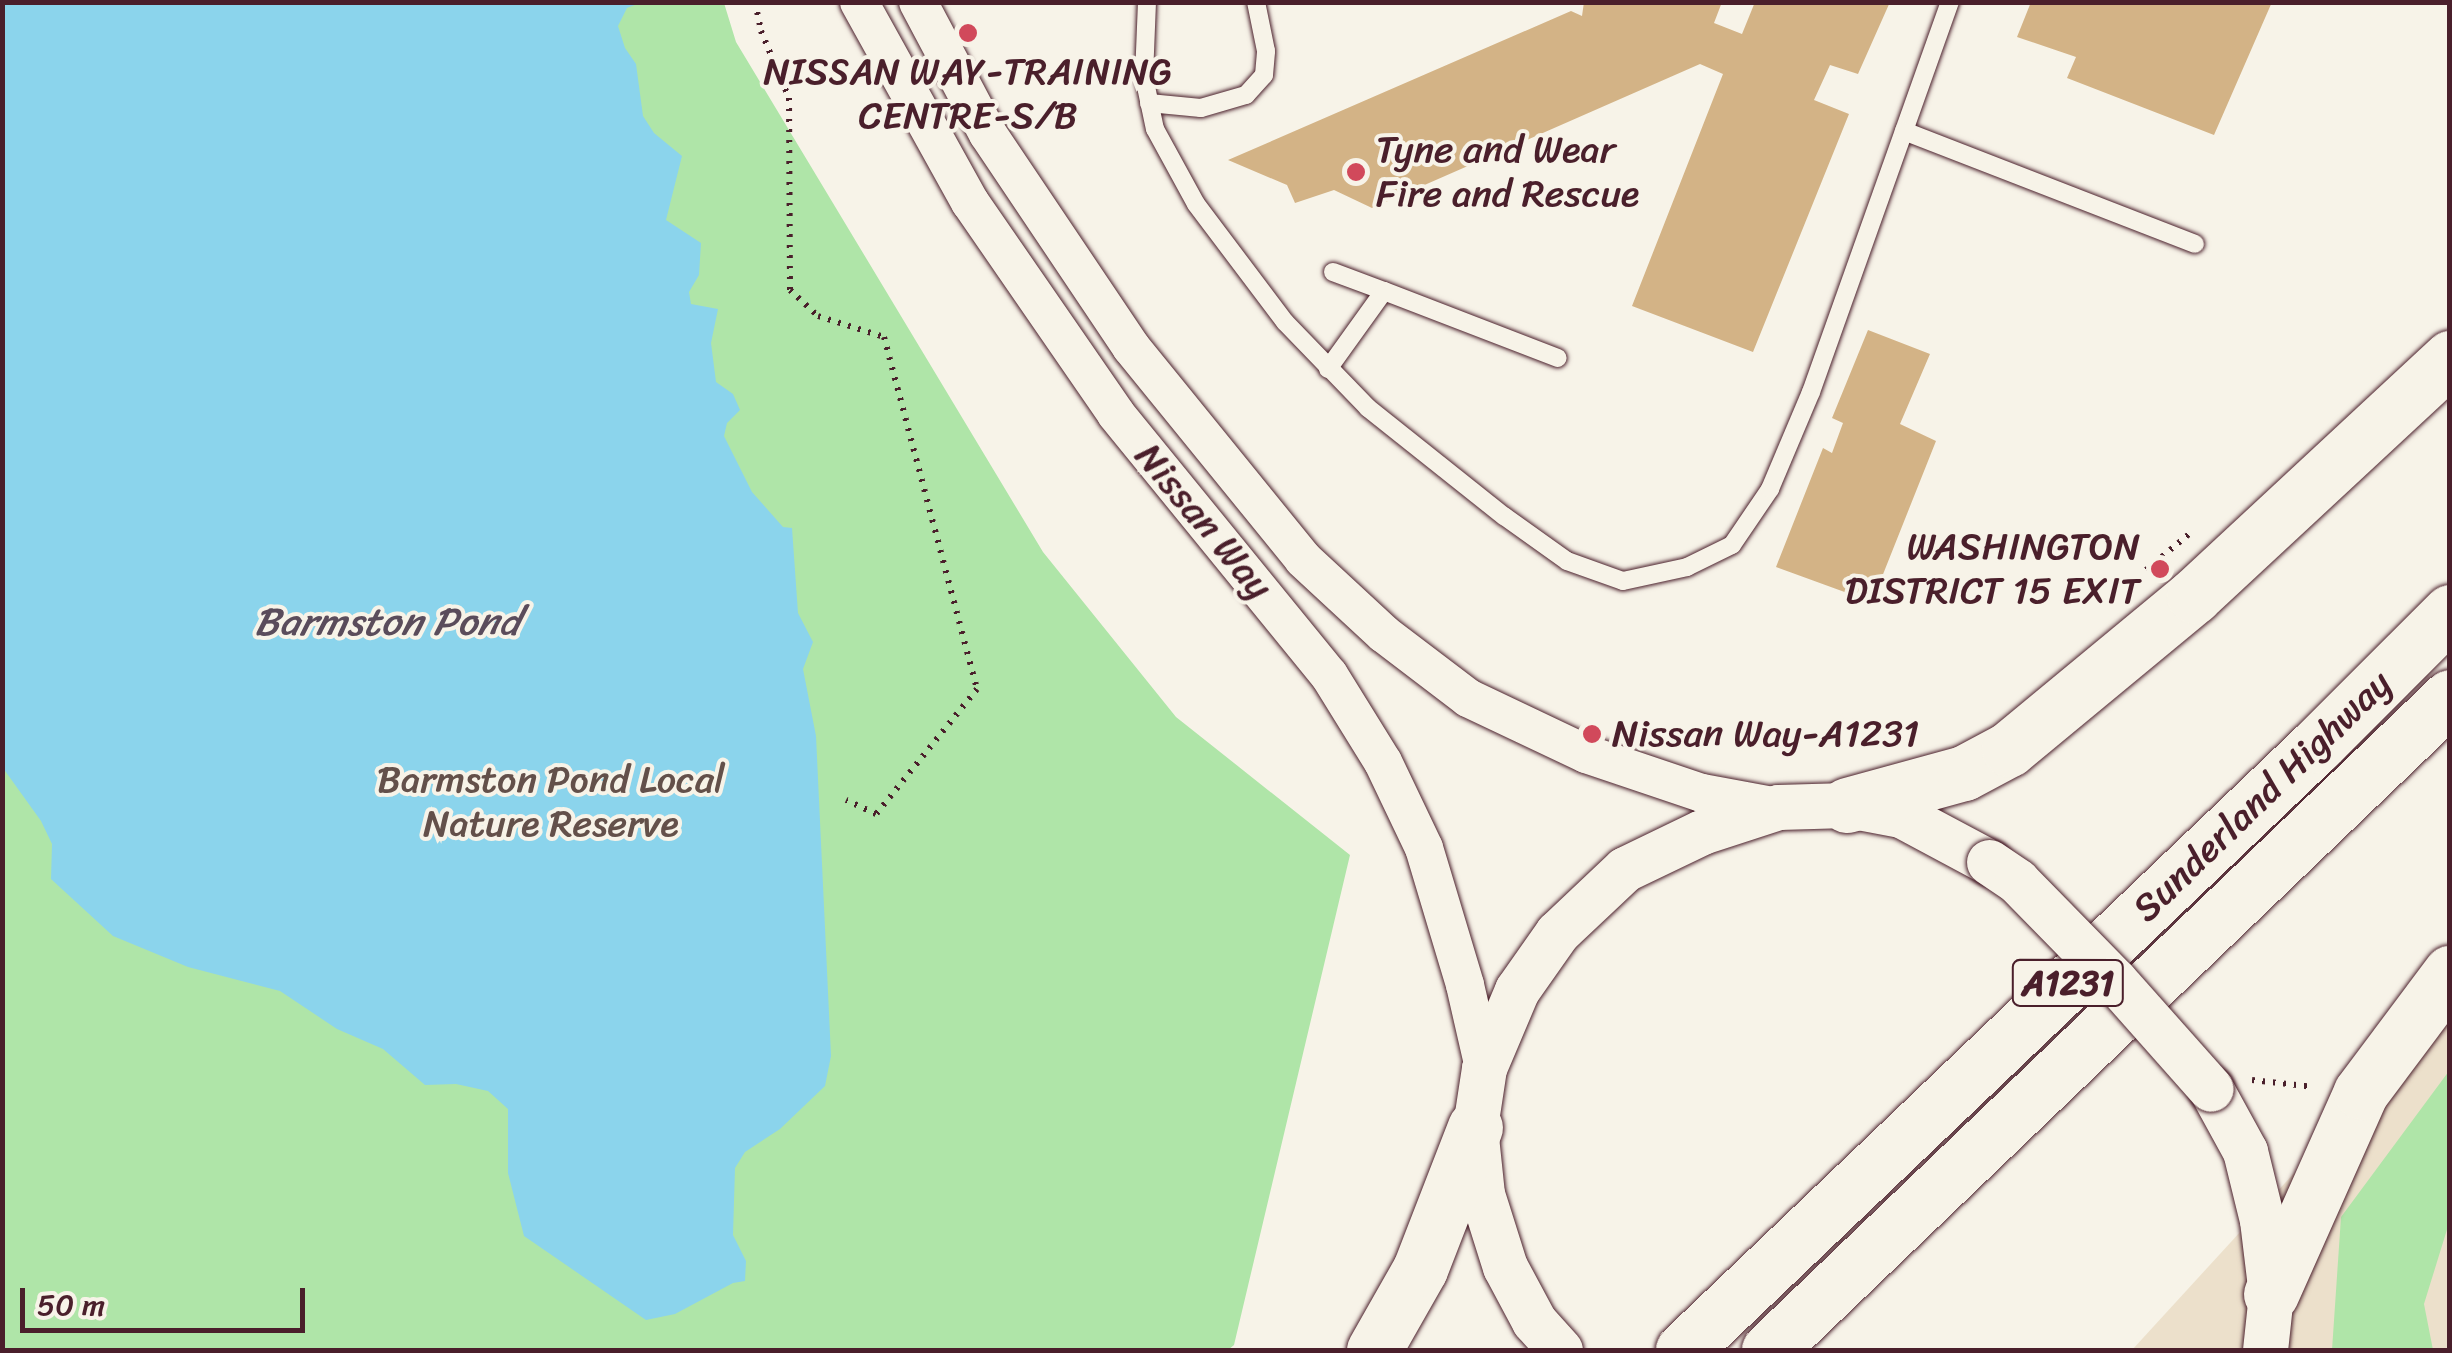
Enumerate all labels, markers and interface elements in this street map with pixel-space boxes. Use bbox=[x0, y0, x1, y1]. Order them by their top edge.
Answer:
marker: NISSAN WAY-TRAINING CENTRE-S/B bbox=[957, 22, 979, 44]
place label: NISSAN WAY-TRAINING CENTRE-S/B bbox=[765, 49, 1171, 138]
place label: Tyne and Wear Fire and Rescue bbox=[1376, 127, 1639, 216]
marker: Tyne and Wear Fire and Rescue bbox=[1345, 161, 1367, 183]
street label: Nissan Way bbox=[1126, 434, 1282, 608]
place label: WASHINGTON DISTRICT 15 EXIT bbox=[1845, 524, 2140, 614]
marker: WASHINGTON DISTRICT 15 EXIT bbox=[2149, 558, 2171, 580]
water label: Barmston Pond bbox=[254, 598, 520, 646]
street label: Sunderland Highway bbox=[2123, 661, 2401, 931]
place label: Nissan Way-A1231 bbox=[1612, 711, 1919, 757]
marker: Nissan Way-A1231 bbox=[1581, 723, 1603, 745]
park label: Barmston Pond Local Nature Reserve bbox=[377, 757, 725, 846]
road number: A1231 bbox=[2010, 953, 2126, 1013]
scale bar bbox=[25, 1268, 310, 1330]
text: 50 m bbox=[37, 1278, 105, 1332]

